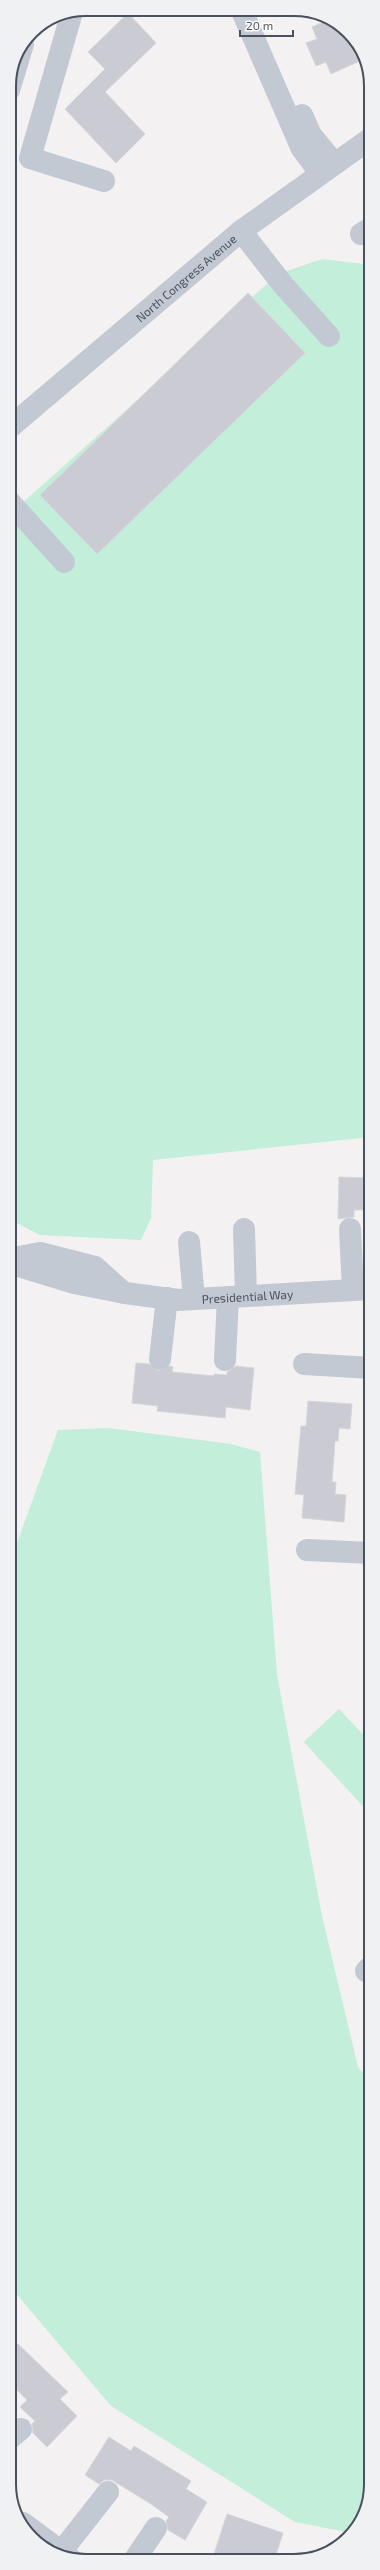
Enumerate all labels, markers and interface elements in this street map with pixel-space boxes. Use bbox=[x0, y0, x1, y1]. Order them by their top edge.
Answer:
scale bar bbox=[240, 12, 293, 38]
text: 20 m bbox=[246, 18, 273, 32]
street label: North Congress Avenue bbox=[133, 231, 239, 324]
street label: Presidential Way bbox=[201, 1286, 294, 1306]

